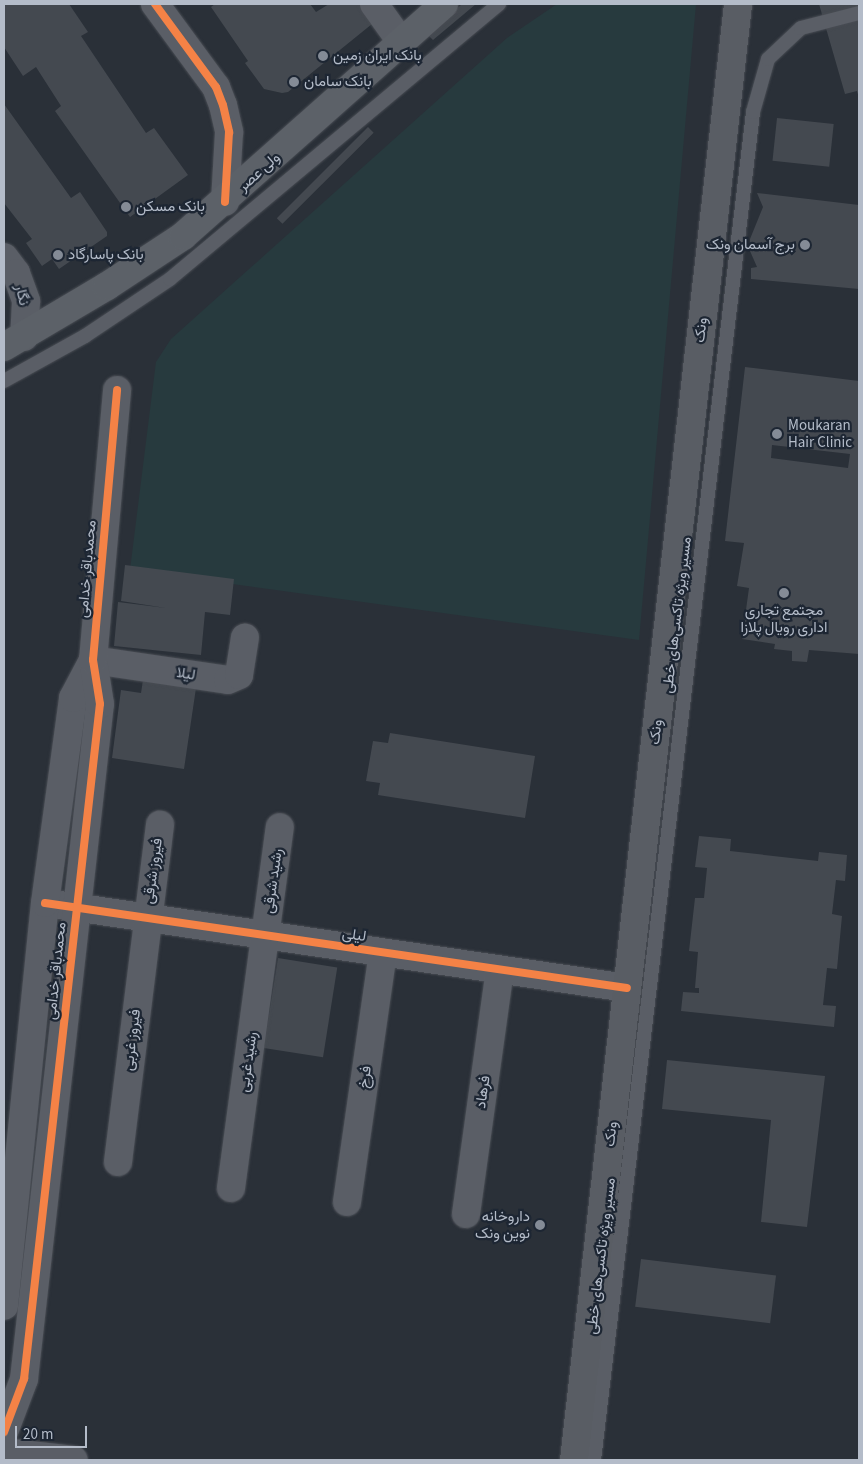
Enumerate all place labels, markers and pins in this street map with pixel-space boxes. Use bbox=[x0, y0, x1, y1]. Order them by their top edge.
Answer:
place label: بانک ایران زمین bbox=[333, 47, 422, 65]
marker: بانک ایران زمین bbox=[317, 50, 329, 62]
place label: بانک سامان bbox=[304, 73, 372, 91]
marker: بانک سامان bbox=[288, 76, 300, 88]
place label: بانک مسکن bbox=[136, 198, 205, 216]
marker: بانک مسکن bbox=[120, 201, 132, 213]
place label: برج آسمان ونک bbox=[706, 236, 795, 254]
marker: برج آسمان ونک bbox=[799, 239, 811, 251]
place label: بانک پاسارگاد bbox=[68, 246, 144, 264]
marker: بانک پاسارگاد bbox=[52, 249, 64, 261]
place label: Moukaran Hair Clinic bbox=[788, 416, 852, 451]
marker: Moukaran Hair Clinic bbox=[770, 427, 784, 441]
marker: مجتمع تجاری اداری رویال پلازا bbox=[778, 587, 790, 599]
place label: مجتمع تجاری اداری رویال پلازا bbox=[741, 601, 827, 636]
place label: داروخانه نوین ونک bbox=[475, 1207, 530, 1242]
marker: داروخانه نوین ونک bbox=[534, 1219, 546, 1231]

